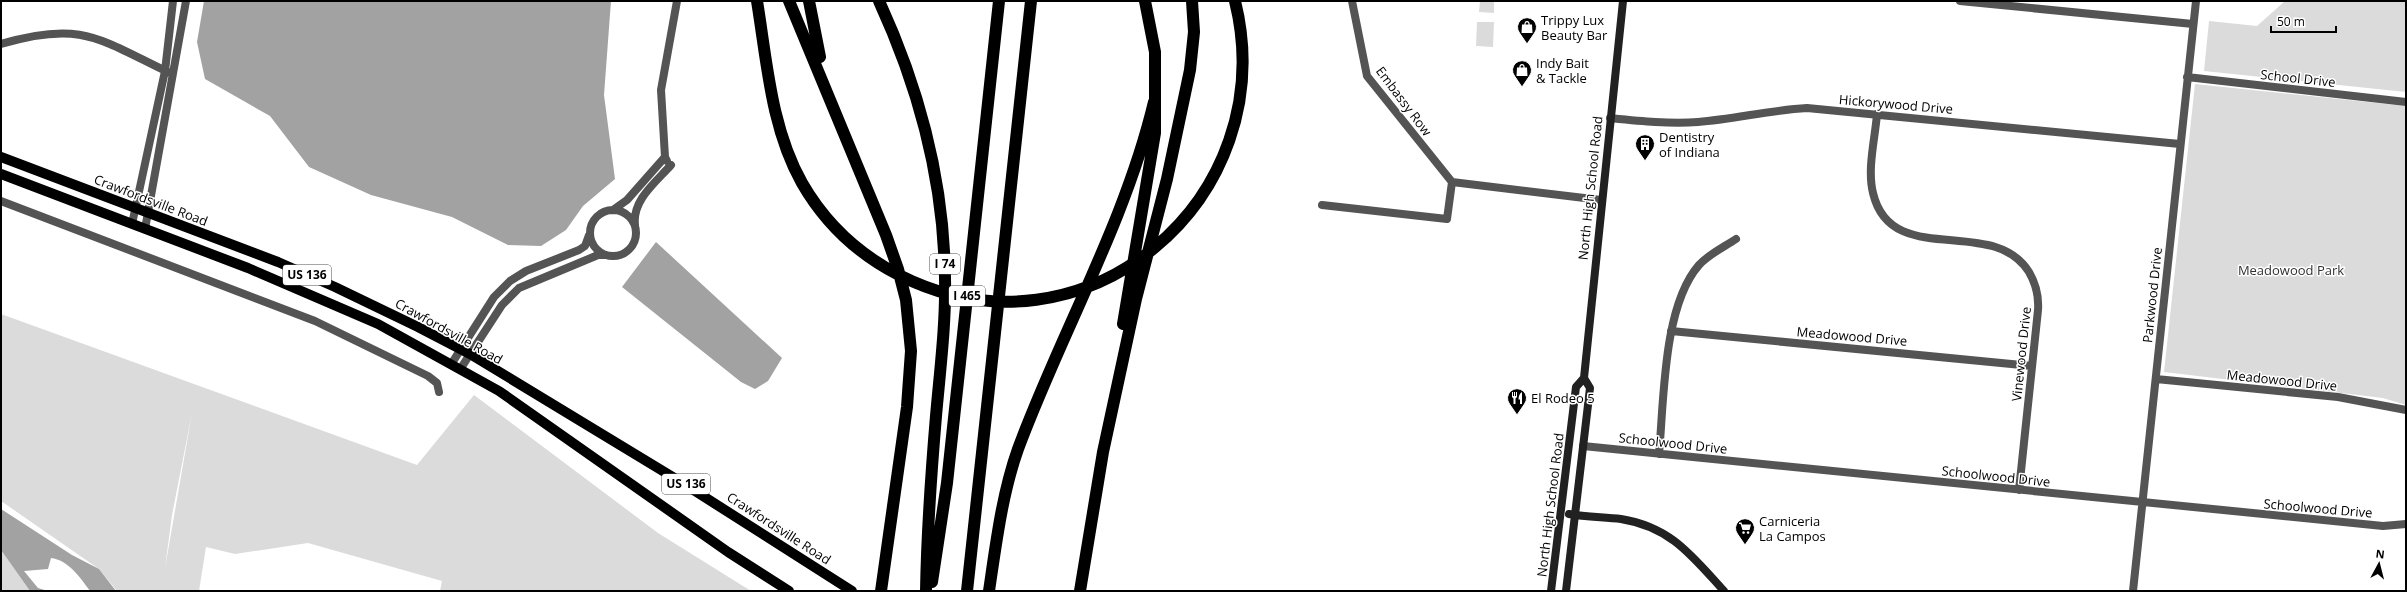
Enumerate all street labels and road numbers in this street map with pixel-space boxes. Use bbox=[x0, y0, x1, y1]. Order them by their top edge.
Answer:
street label: Embassy Row bbox=[1372, 63, 1436, 139]
street label: School Drive bbox=[2260, 65, 2336, 91]
street label: Hickorywood Drive bbox=[1838, 90, 1954, 118]
street label: North High School Road bbox=[1573, 115, 1607, 261]
street label: Crawfordsville Road bbox=[92, 170, 210, 230]
street label: Parkwood Drive bbox=[2138, 246, 2166, 344]
road number: I 74 bbox=[930, 254, 960, 274]
road number: US 136 bbox=[283, 265, 331, 285]
road number: I 465 bbox=[949, 286, 985, 306]
street label: Crawfordsville Road bbox=[392, 294, 506, 368]
street label: Vinewood Drive bbox=[2007, 306, 2035, 402]
street label: Meadowood Drive bbox=[1796, 322, 1908, 350]
street label: Meadowood Drive bbox=[2226, 365, 2338, 395]
street label: Schoolwood Drive bbox=[1618, 428, 1728, 458]
street label: North High School Road bbox=[1532, 432, 1568, 578]
street label: Schoolwood Drive bbox=[1941, 461, 2051, 491]
road number: US 136 bbox=[662, 474, 710, 494]
street label: Crawfordsville Road bbox=[724, 488, 834, 568]
street label: Schoolwood Drive bbox=[2263, 494, 2373, 522]

